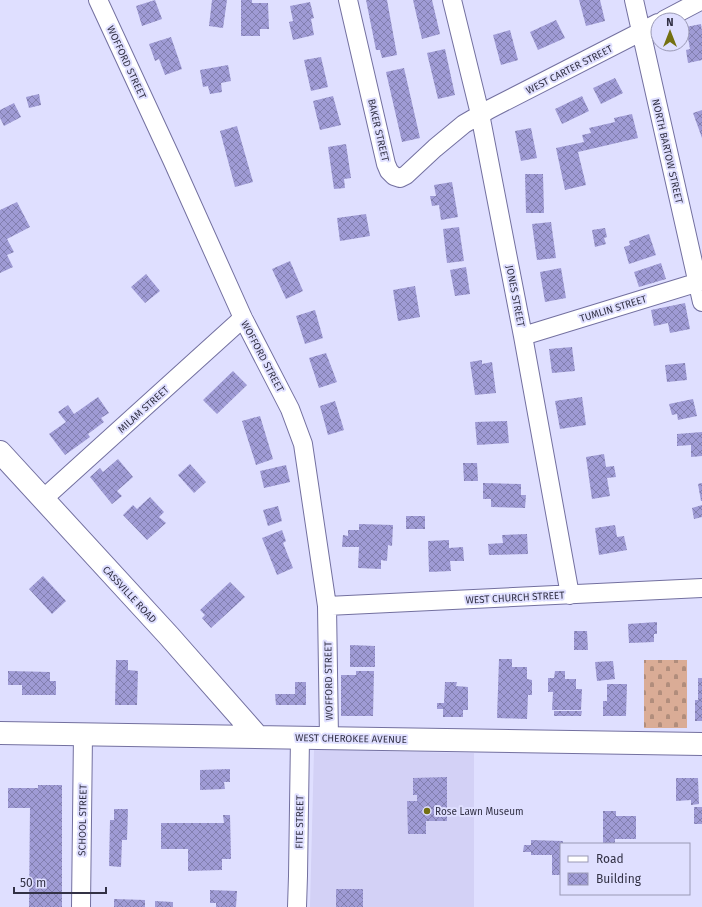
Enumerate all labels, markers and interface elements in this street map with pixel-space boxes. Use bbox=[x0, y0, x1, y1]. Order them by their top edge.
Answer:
north arrow bbox=[650, 12, 690, 52]
text: N bbox=[666, 16, 674, 29]
street label: WOFFORD STREET bbox=[104, 24, 149, 102]
street label: WEST CARTER STREET bbox=[524, 43, 615, 97]
street label: BAKER STREET bbox=[365, 98, 391, 164]
street label: NORTH BARTOW STREET bbox=[649, 98, 685, 205]
street label: JONES STREET bbox=[503, 264, 527, 329]
street label: TUMLIN STREET bbox=[578, 293, 649, 325]
street label: WOFFORD STREET bbox=[238, 319, 286, 395]
street label: MILAM STREET bbox=[116, 383, 172, 436]
street label: CASSVILLE ROAD bbox=[100, 564, 159, 626]
street label: WEST CHURCH STREET bbox=[465, 589, 566, 607]
street label: WOFFORD STREET bbox=[322, 640, 336, 721]
street label: WEST CHEROKEE AVENUE bbox=[295, 732, 407, 746]
street label: SCHOOL STREET bbox=[76, 783, 90, 856]
street label: FITE STREET bbox=[294, 794, 306, 849]
marker: Rose Lawn Museum bbox=[422, 806, 432, 816]
place label: Rose Lawn Museum bbox=[435, 806, 524, 818]
legend bbox=[560, 843, 690, 895]
text: Road bbox=[596, 852, 624, 866]
scale bar bbox=[14, 869, 106, 895]
text: Building bbox=[596, 872, 642, 886]
text: 50 m bbox=[20, 876, 46, 890]

